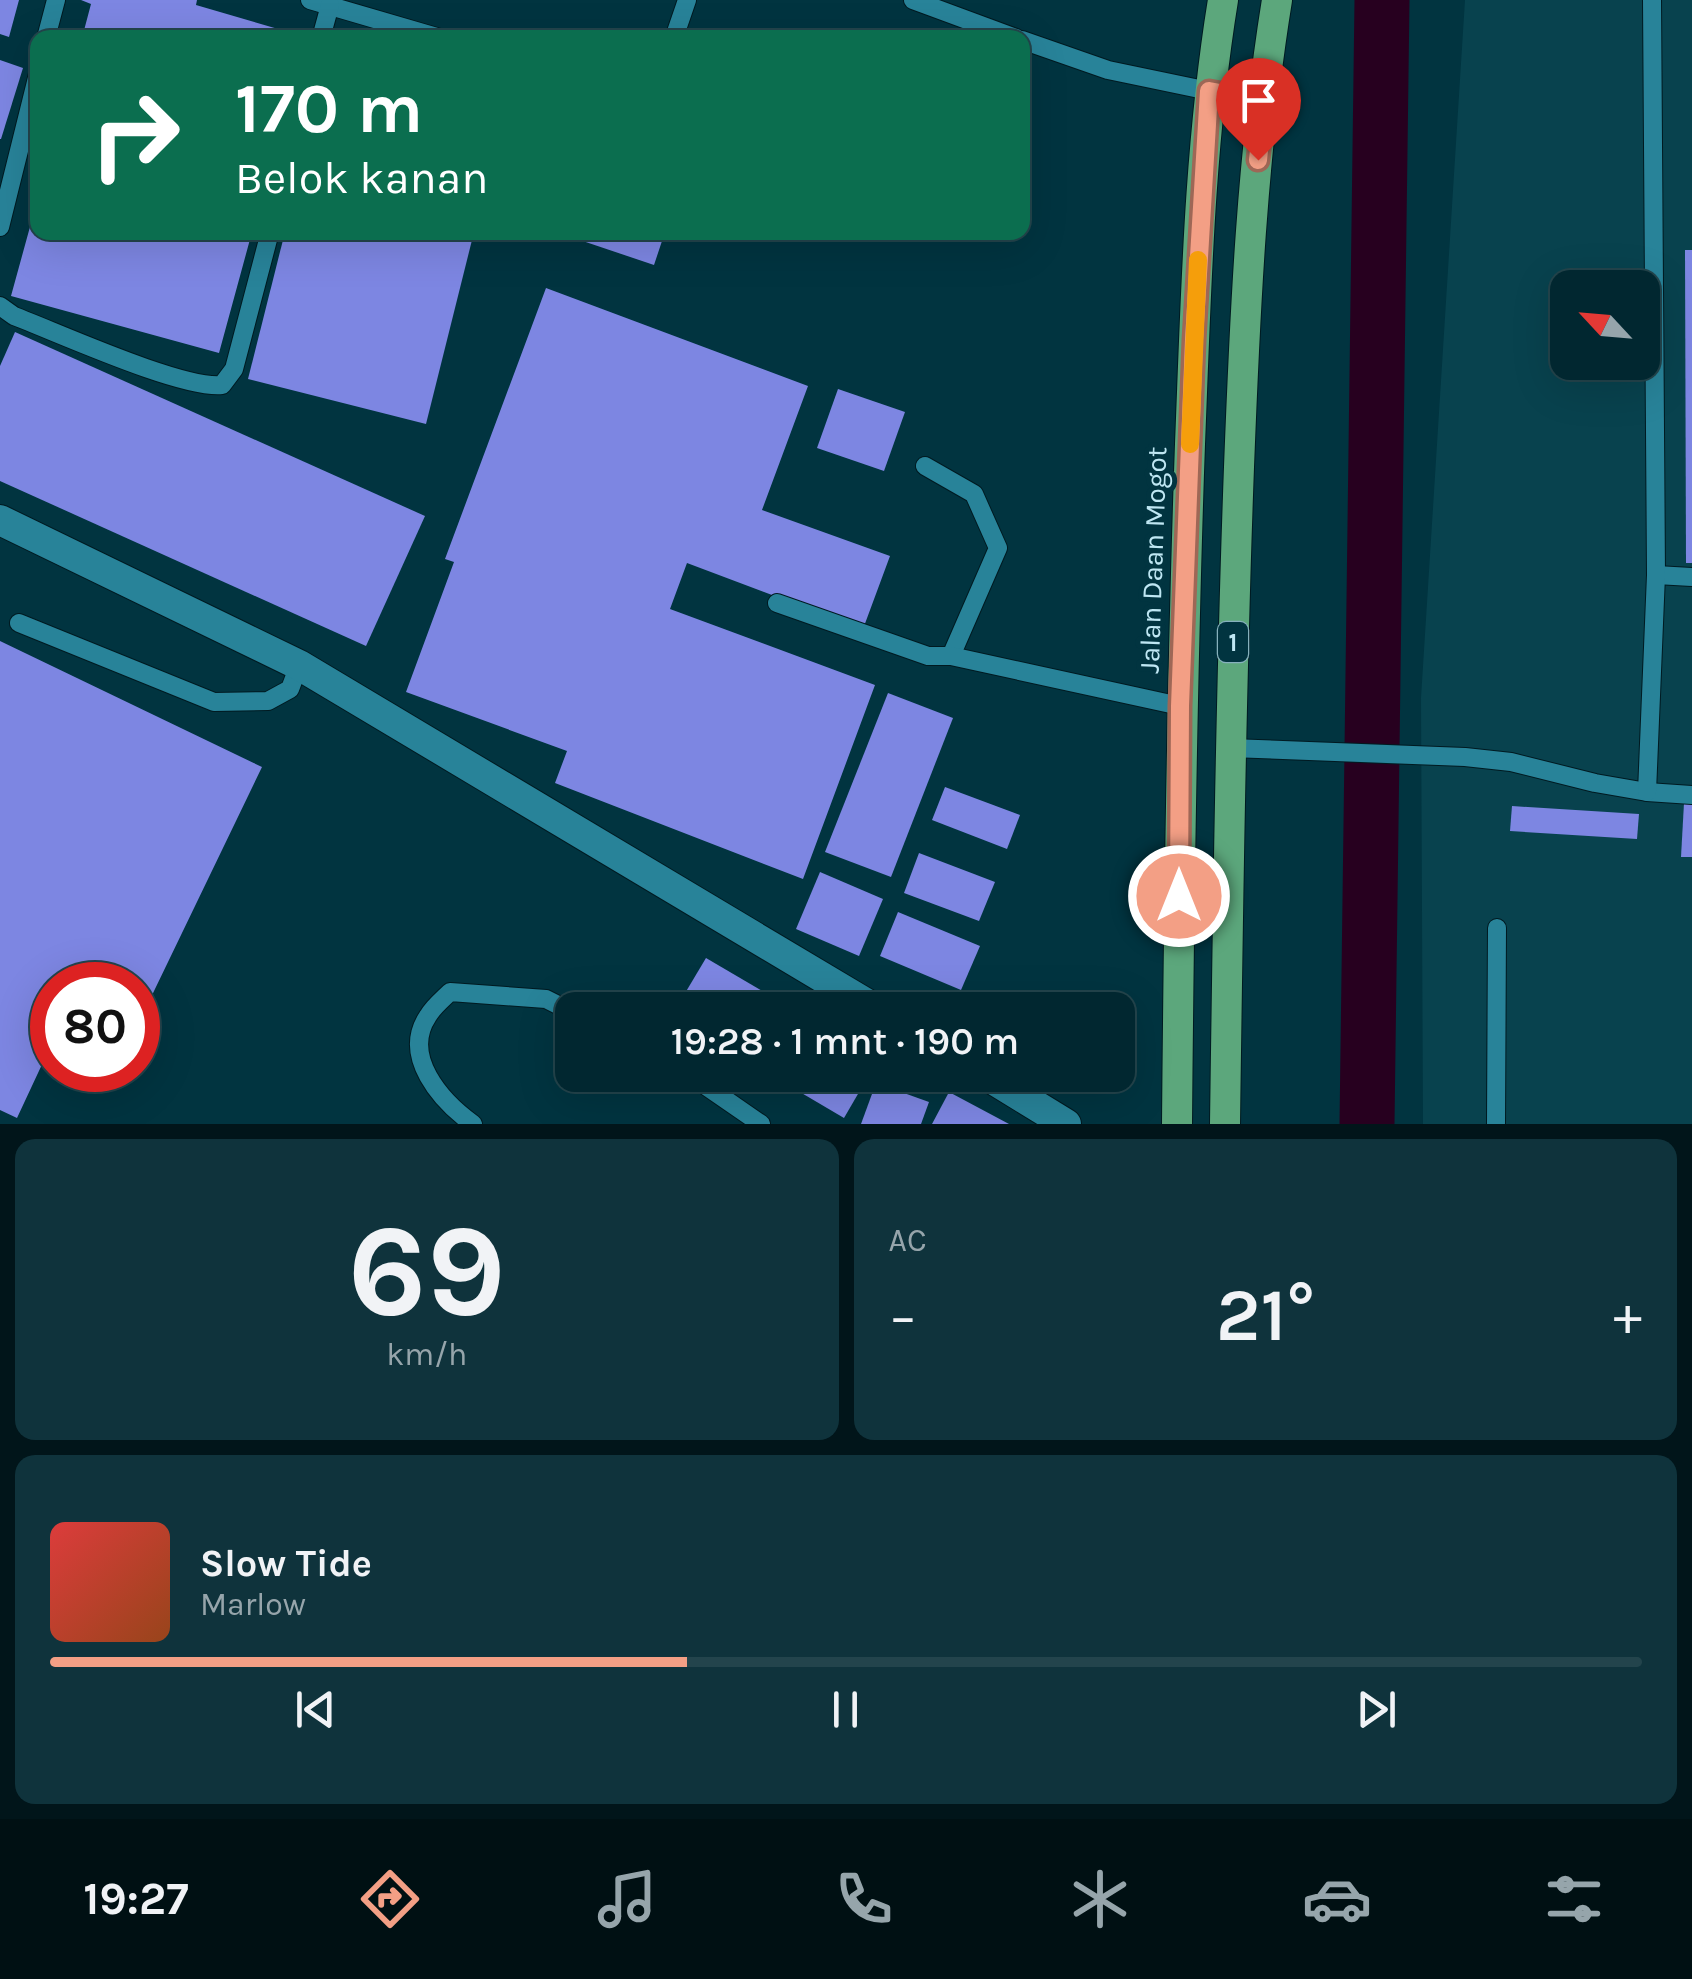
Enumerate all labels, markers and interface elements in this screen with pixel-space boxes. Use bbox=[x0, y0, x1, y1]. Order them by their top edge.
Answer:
pin bbox=[1216, 58, 1301, 161]
text: 170 m bbox=[235, 68, 423, 150]
icon: right bbox=[70, 70, 200, 200]
icon: arrive bbox=[1231, 73, 1286, 128]
text: Belok kanan bbox=[235, 152, 489, 204]
north arrow bbox=[1550, 270, 1660, 380]
map controls bbox=[1550, 270, 1660, 380]
street label: Jalan Daan Mogot bbox=[1133, 446, 1173, 674]
road number: 1 bbox=[1218, 622, 1248, 662]
position arrow bbox=[1127, 844, 1231, 948]
speed limit sign: 80 bbox=[30, 962, 160, 1092]
text: 19:28 · 1 mnt · 190 m bbox=[671, 1019, 1019, 1064]
text: 69 bbox=[348, 1195, 506, 1347]
text: AC bbox=[889, 1222, 927, 1259]
text: 21° bbox=[1216, 1271, 1315, 1359]
text: − bbox=[889, 1284, 917, 1348]
text: + bbox=[1613, 1284, 1642, 1348]
text: km/h bbox=[386, 1336, 467, 1373]
text: Slow Tide bbox=[200, 1541, 372, 1586]
text: Marlow bbox=[200, 1586, 306, 1623]
icon: previous bbox=[288, 1682, 343, 1737]
icon: pause bbox=[818, 1682, 873, 1737]
icon: next bbox=[1349, 1682, 1404, 1737]
icon: directions bbox=[355, 1864, 425, 1934]
icon: music bbox=[592, 1864, 662, 1934]
icon: phone bbox=[829, 1864, 899, 1934]
icon: climate bbox=[1065, 1864, 1135, 1934]
icon: car bbox=[1302, 1864, 1372, 1934]
icon: filters bbox=[1539, 1864, 1609, 1934]
text: 19:27 bbox=[83, 1873, 189, 1925]

